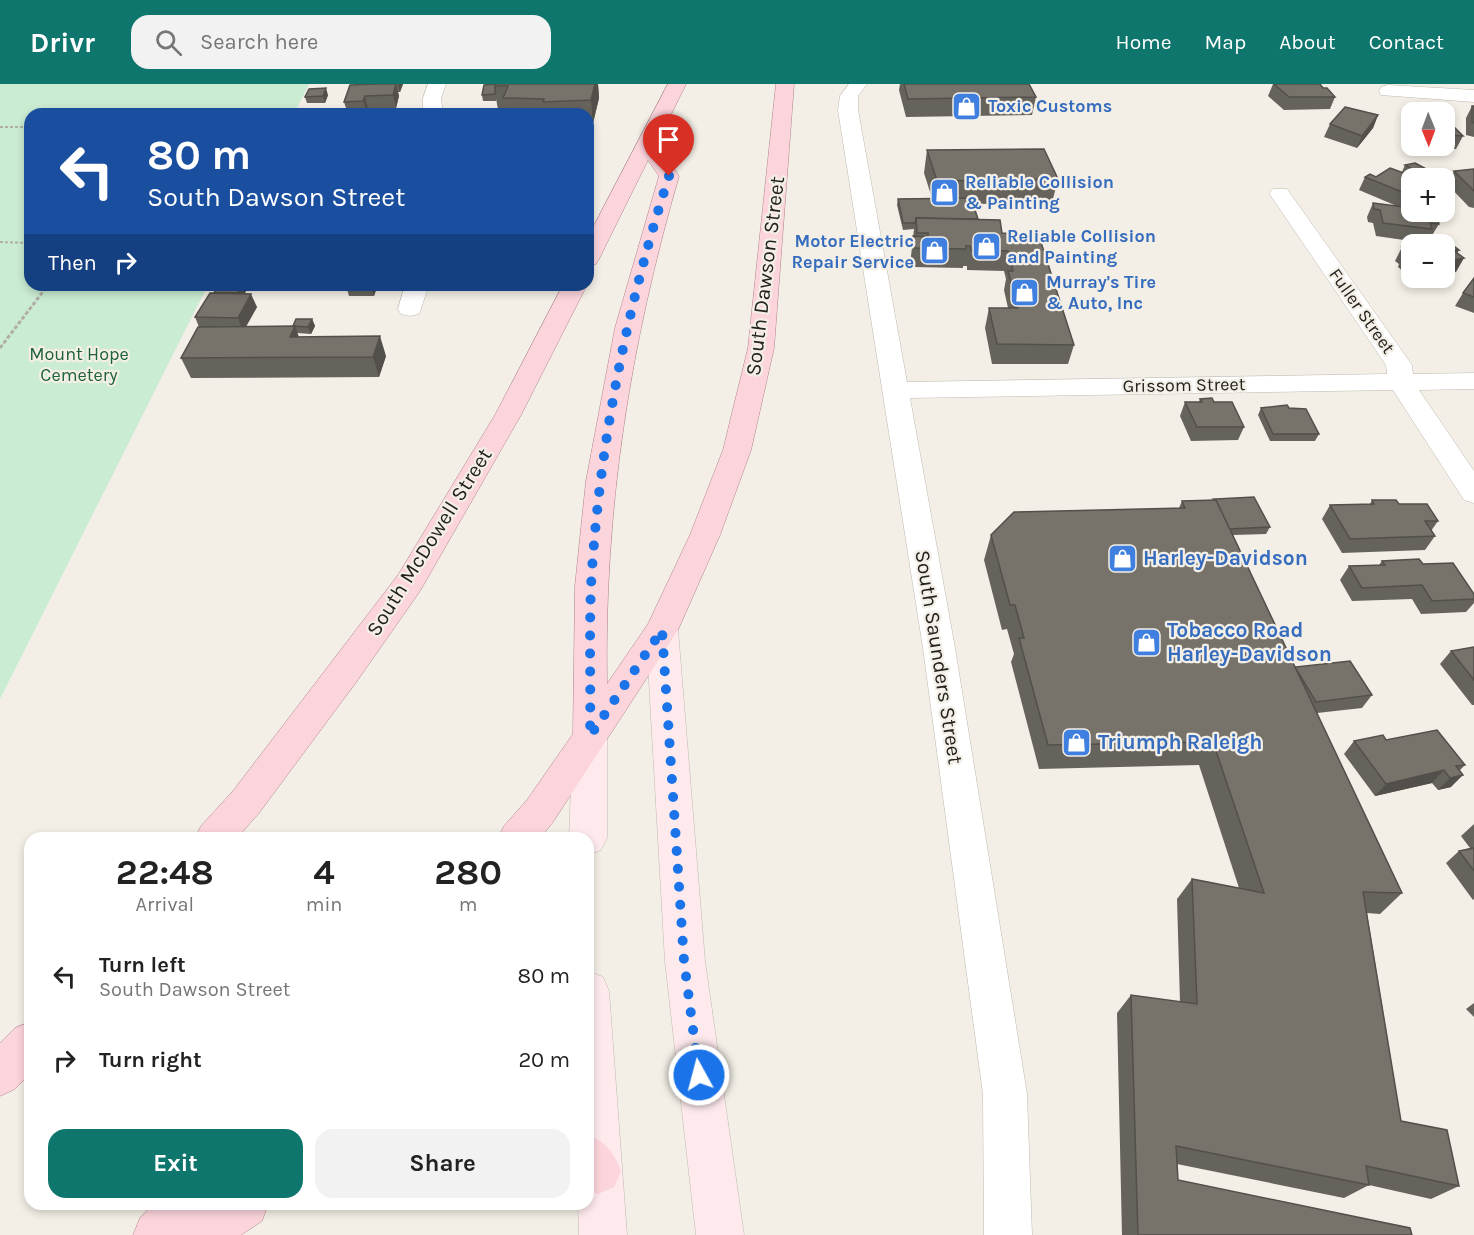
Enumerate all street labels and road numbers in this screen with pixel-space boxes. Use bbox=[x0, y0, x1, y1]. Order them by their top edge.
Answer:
street label: South Dawson Street bbox=[741, 175, 789, 377]
street label: Fuller Street bbox=[1324, 264, 1400, 358]
street label: Grissom Street bbox=[1122, 373, 1246, 397]
street label: South McDowell Street bbox=[361, 444, 497, 640]
street label: South Saunders Street bbox=[910, 548, 968, 766]

